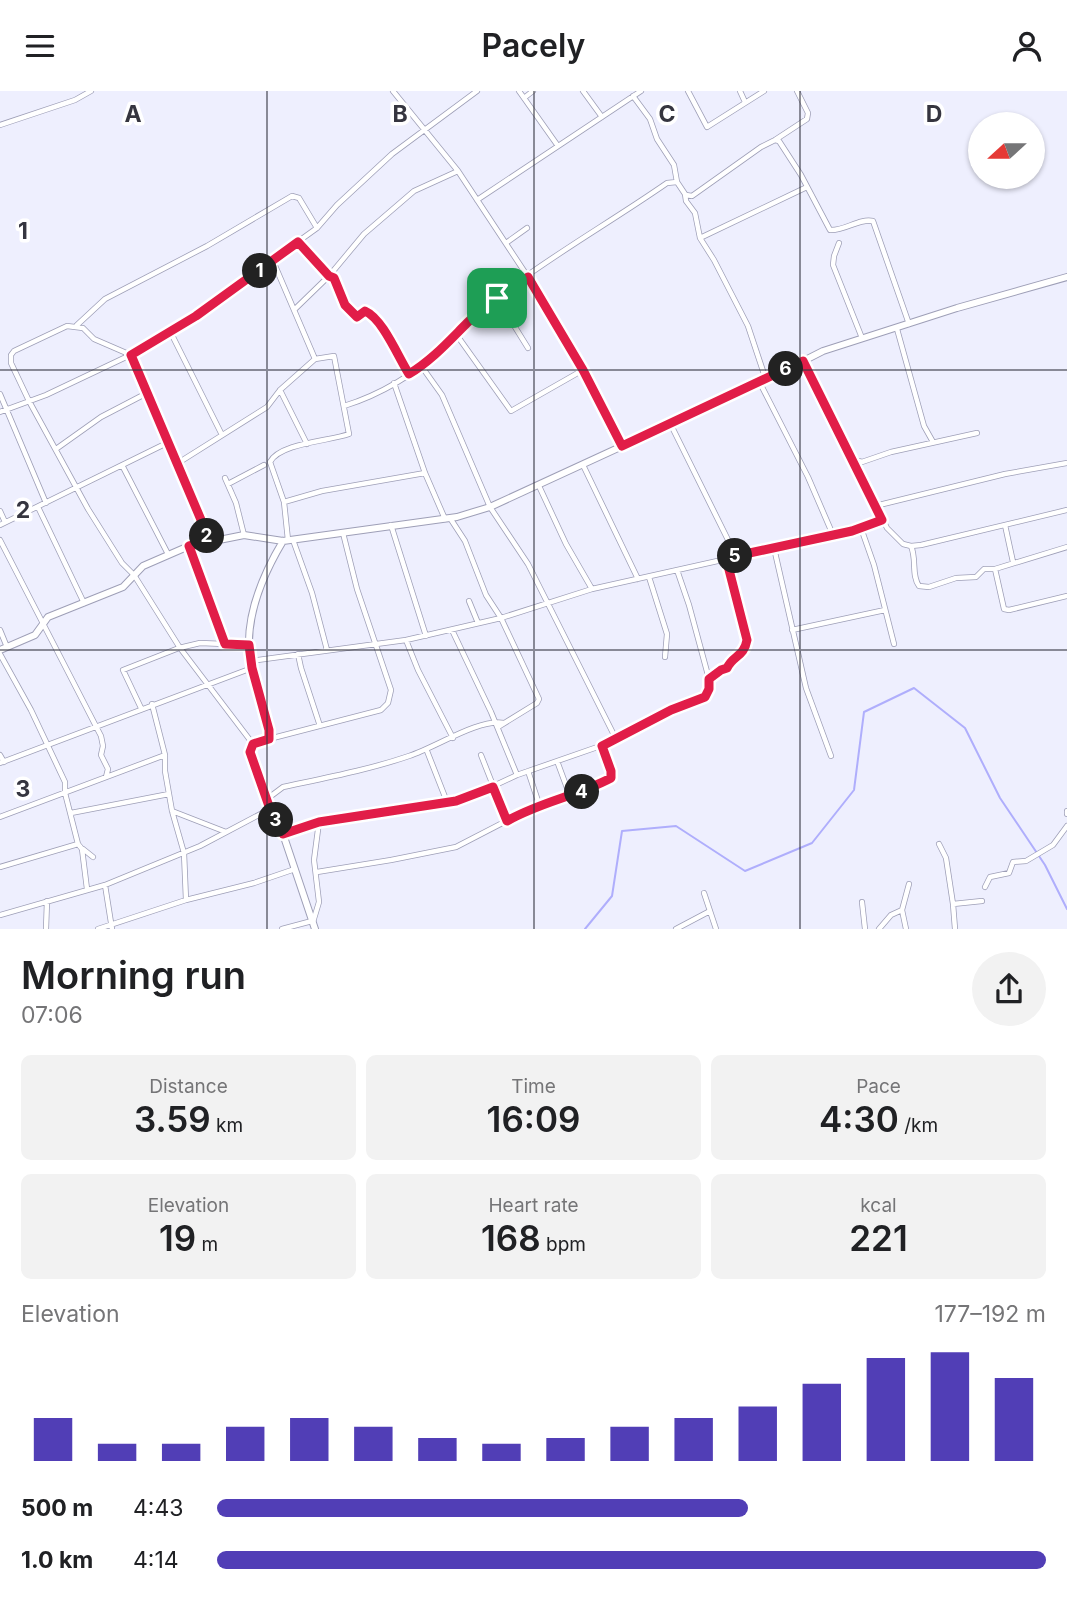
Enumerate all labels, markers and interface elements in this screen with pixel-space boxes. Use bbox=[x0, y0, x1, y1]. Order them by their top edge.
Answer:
text: Pacely bbox=[482, 26, 585, 65]
icon: menu bbox=[21, 27, 59, 65]
icon: person bbox=[1008, 27, 1046, 65]
text: A bbox=[124, 100, 142, 128]
text: B bbox=[392, 100, 408, 128]
text: C bbox=[658, 100, 676, 128]
text: D bbox=[926, 100, 942, 128]
north arrow bbox=[968, 112, 1045, 189]
map controls bbox=[968, 112, 1045, 189]
text: 1 bbox=[18, 217, 28, 245]
pin: 1 bbox=[243, 253, 278, 289]
text: 1 bbox=[255, 259, 264, 282]
pin bbox=[467, 268, 527, 328]
icon: arrive bbox=[478, 279, 516, 317]
pin: 6 bbox=[768, 351, 804, 387]
text: 6 bbox=[779, 357, 792, 380]
text: 2 bbox=[16, 496, 30, 524]
pin: 2 bbox=[190, 519, 224, 553]
text: 2 bbox=[201, 524, 212, 547]
pin: 5 bbox=[718, 539, 752, 573]
text: 5 bbox=[728, 544, 741, 567]
text: 3 bbox=[16, 775, 30, 803]
pin: 4 bbox=[564, 775, 600, 809]
text: 4 bbox=[575, 780, 588, 803]
pin: 3 bbox=[258, 803, 294, 837]
text: 3 bbox=[269, 808, 282, 831]
text: Morning run bbox=[21, 952, 246, 998]
button: share bbox=[972, 952, 1046, 1026]
text: 07:06 bbox=[21, 1001, 83, 1029]
text: Distance bbox=[149, 1075, 228, 1098]
text: Time bbox=[511, 1075, 556, 1098]
text: Pace bbox=[856, 1075, 901, 1098]
text: 3.59 bbox=[134, 1098, 211, 1140]
text: 16:09 bbox=[487, 1098, 580, 1140]
text: 4:30 bbox=[819, 1098, 899, 1140]
text: km bbox=[211, 1114, 243, 1137]
text: /km bbox=[899, 1114, 938, 1137]
text: Elevation bbox=[148, 1194, 229, 1217]
text: Heart rate bbox=[489, 1194, 579, 1217]
text: kcal bbox=[860, 1194, 897, 1217]
text: 19 bbox=[159, 1217, 196, 1259]
text: 168 bbox=[481, 1217, 541, 1259]
text: 221 bbox=[849, 1217, 908, 1259]
text: m bbox=[196, 1233, 218, 1256]
text: bpm bbox=[541, 1233, 586, 1256]
text: Elevation bbox=[21, 1300, 120, 1328]
text: 177–192 m bbox=[934, 1300, 1046, 1328]
text: 500 m bbox=[21, 1494, 93, 1522]
text: 4:43 bbox=[133, 1494, 184, 1522]
text: 1.0 km bbox=[21, 1546, 93, 1574]
text: 4:14 bbox=[133, 1546, 179, 1574]

